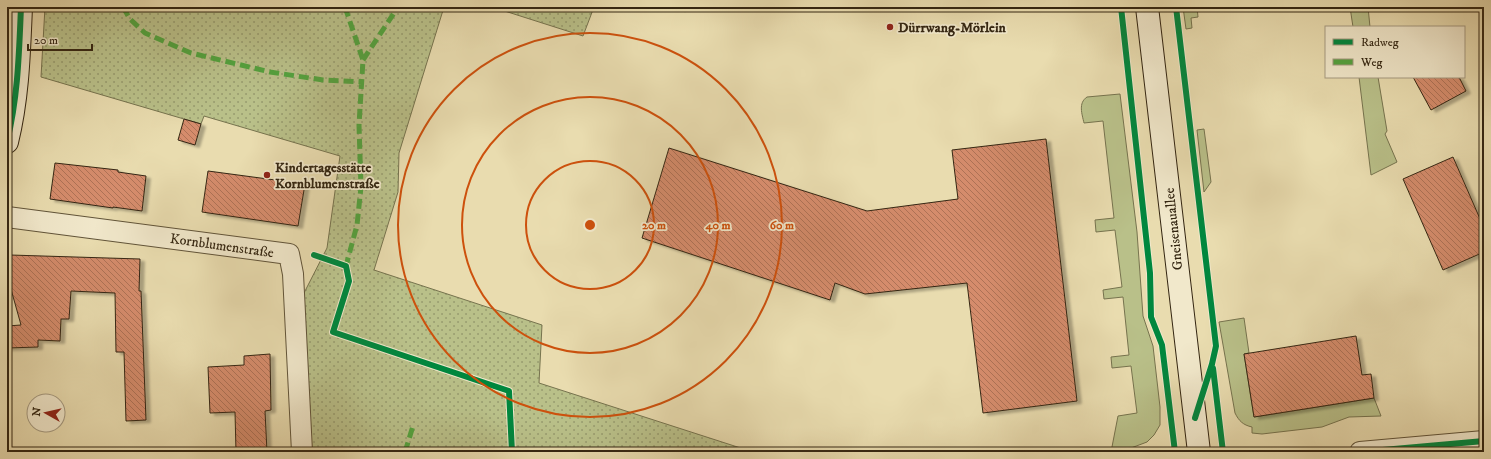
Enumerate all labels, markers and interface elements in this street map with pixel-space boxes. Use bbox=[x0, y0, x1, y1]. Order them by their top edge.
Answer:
place label: Dürrwang-Mörlein bbox=[898, 19, 1006, 37]
marker: Dürrwang-Mörlein bbox=[885, 22, 895, 32]
scale bar bbox=[28, 26, 92, 52]
legend bbox=[1325, 26, 1465, 78]
text: 20 m bbox=[34, 33, 58, 48]
text: Radweg bbox=[1361, 35, 1399, 50]
text: Weg bbox=[1360, 55, 1382, 70]
place label: Kindertagesstätte Kornblumenstraße bbox=[275, 159, 380, 193]
marker: Kindertagesstätte Kornblumenstraße bbox=[262, 170, 272, 180]
street label: Gneisenauallee bbox=[1161, 187, 1187, 271]
centre of rings bbox=[583, 218, 597, 232]
text: 20 m bbox=[642, 218, 666, 233]
text: 40 m bbox=[705, 218, 730, 233]
text: 60 m bbox=[770, 218, 794, 233]
street label: Kornblumenstraße bbox=[169, 230, 275, 262]
north arrow bbox=[26, 393, 66, 433]
text: N bbox=[30, 406, 45, 417]

